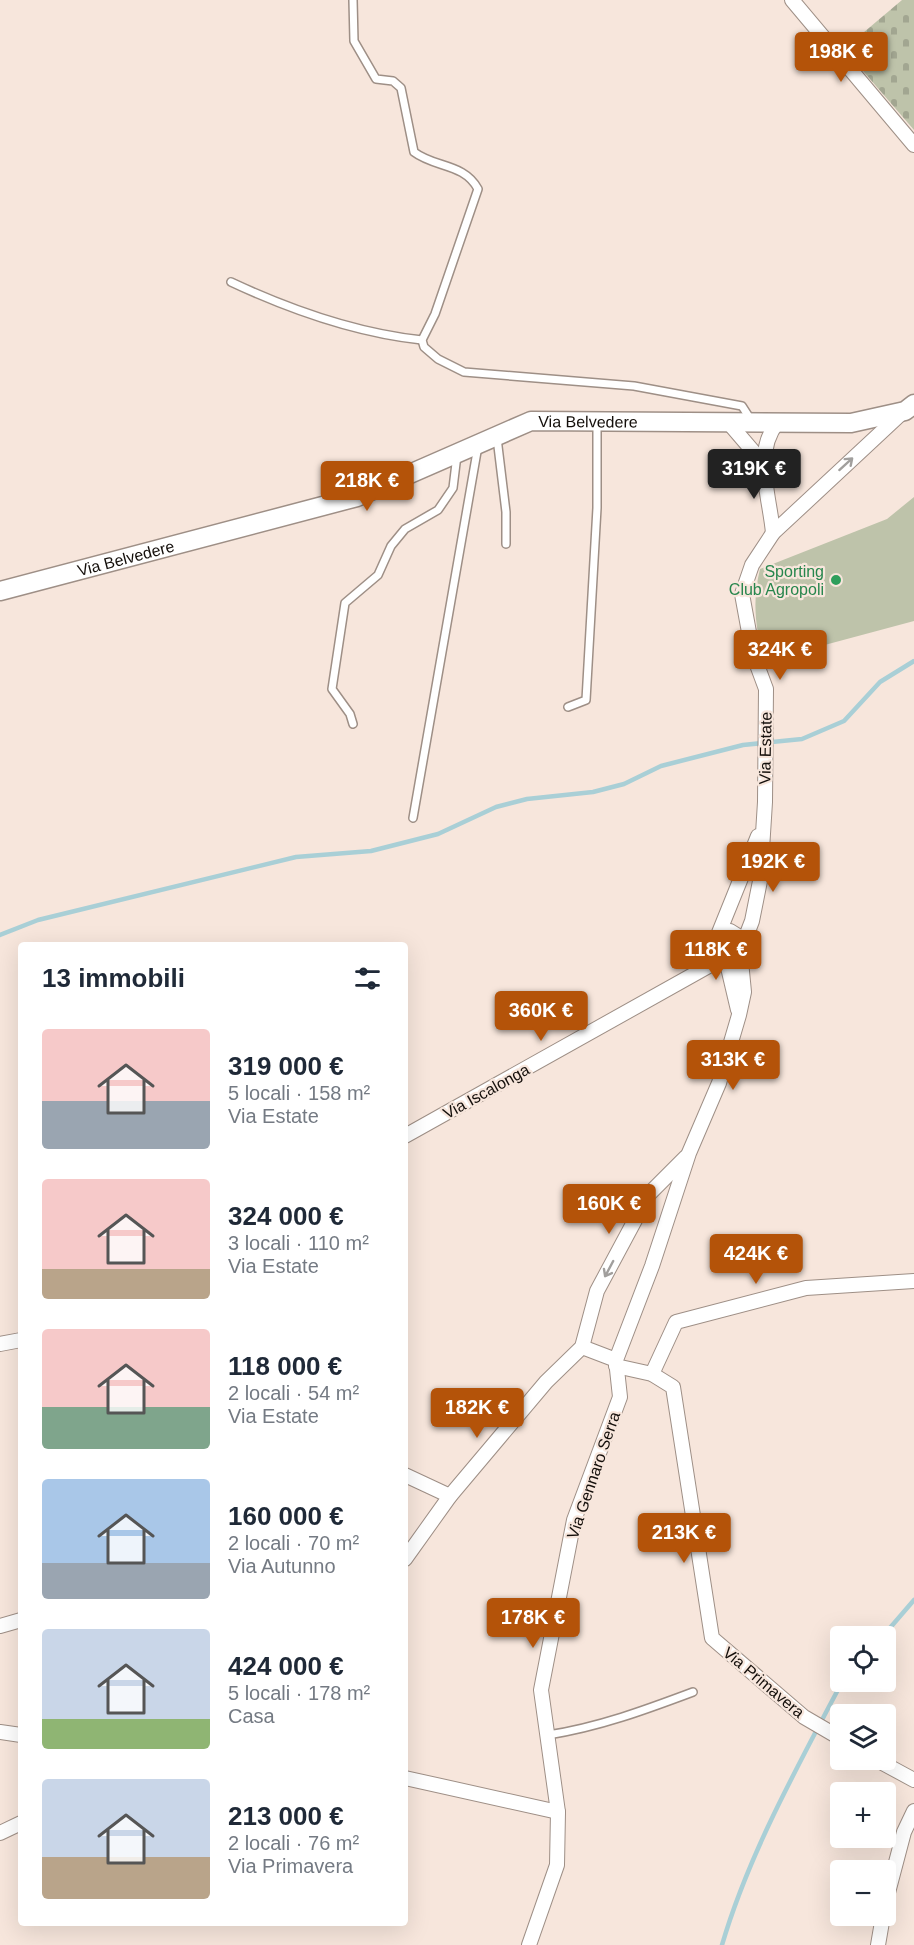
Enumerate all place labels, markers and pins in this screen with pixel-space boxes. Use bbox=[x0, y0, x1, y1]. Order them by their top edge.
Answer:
pin: 198K € bbox=[792, 32, 890, 83]
pin: 319K € bbox=[705, 449, 803, 500]
pin: 218K € bbox=[318, 461, 416, 512]
place label: Sporting Club Agropoli bbox=[729, 563, 824, 598]
marker: Sporting Club Agropoli bbox=[829, 573, 843, 587]
pin: 324K € bbox=[731, 630, 829, 681]
pin: 192K € bbox=[724, 842, 822, 893]
pin: 118K € bbox=[667, 930, 765, 981]
pin: 360K € bbox=[492, 991, 590, 1042]
pin: 313K € bbox=[684, 1040, 782, 1091]
pin: 160K € bbox=[560, 1184, 658, 1235]
pin: 424K € bbox=[707, 1234, 805, 1285]
pin: 182K € bbox=[428, 1388, 526, 1439]
pin: 213K € bbox=[635, 1513, 733, 1564]
pin: 178K € bbox=[484, 1598, 582, 1649]

